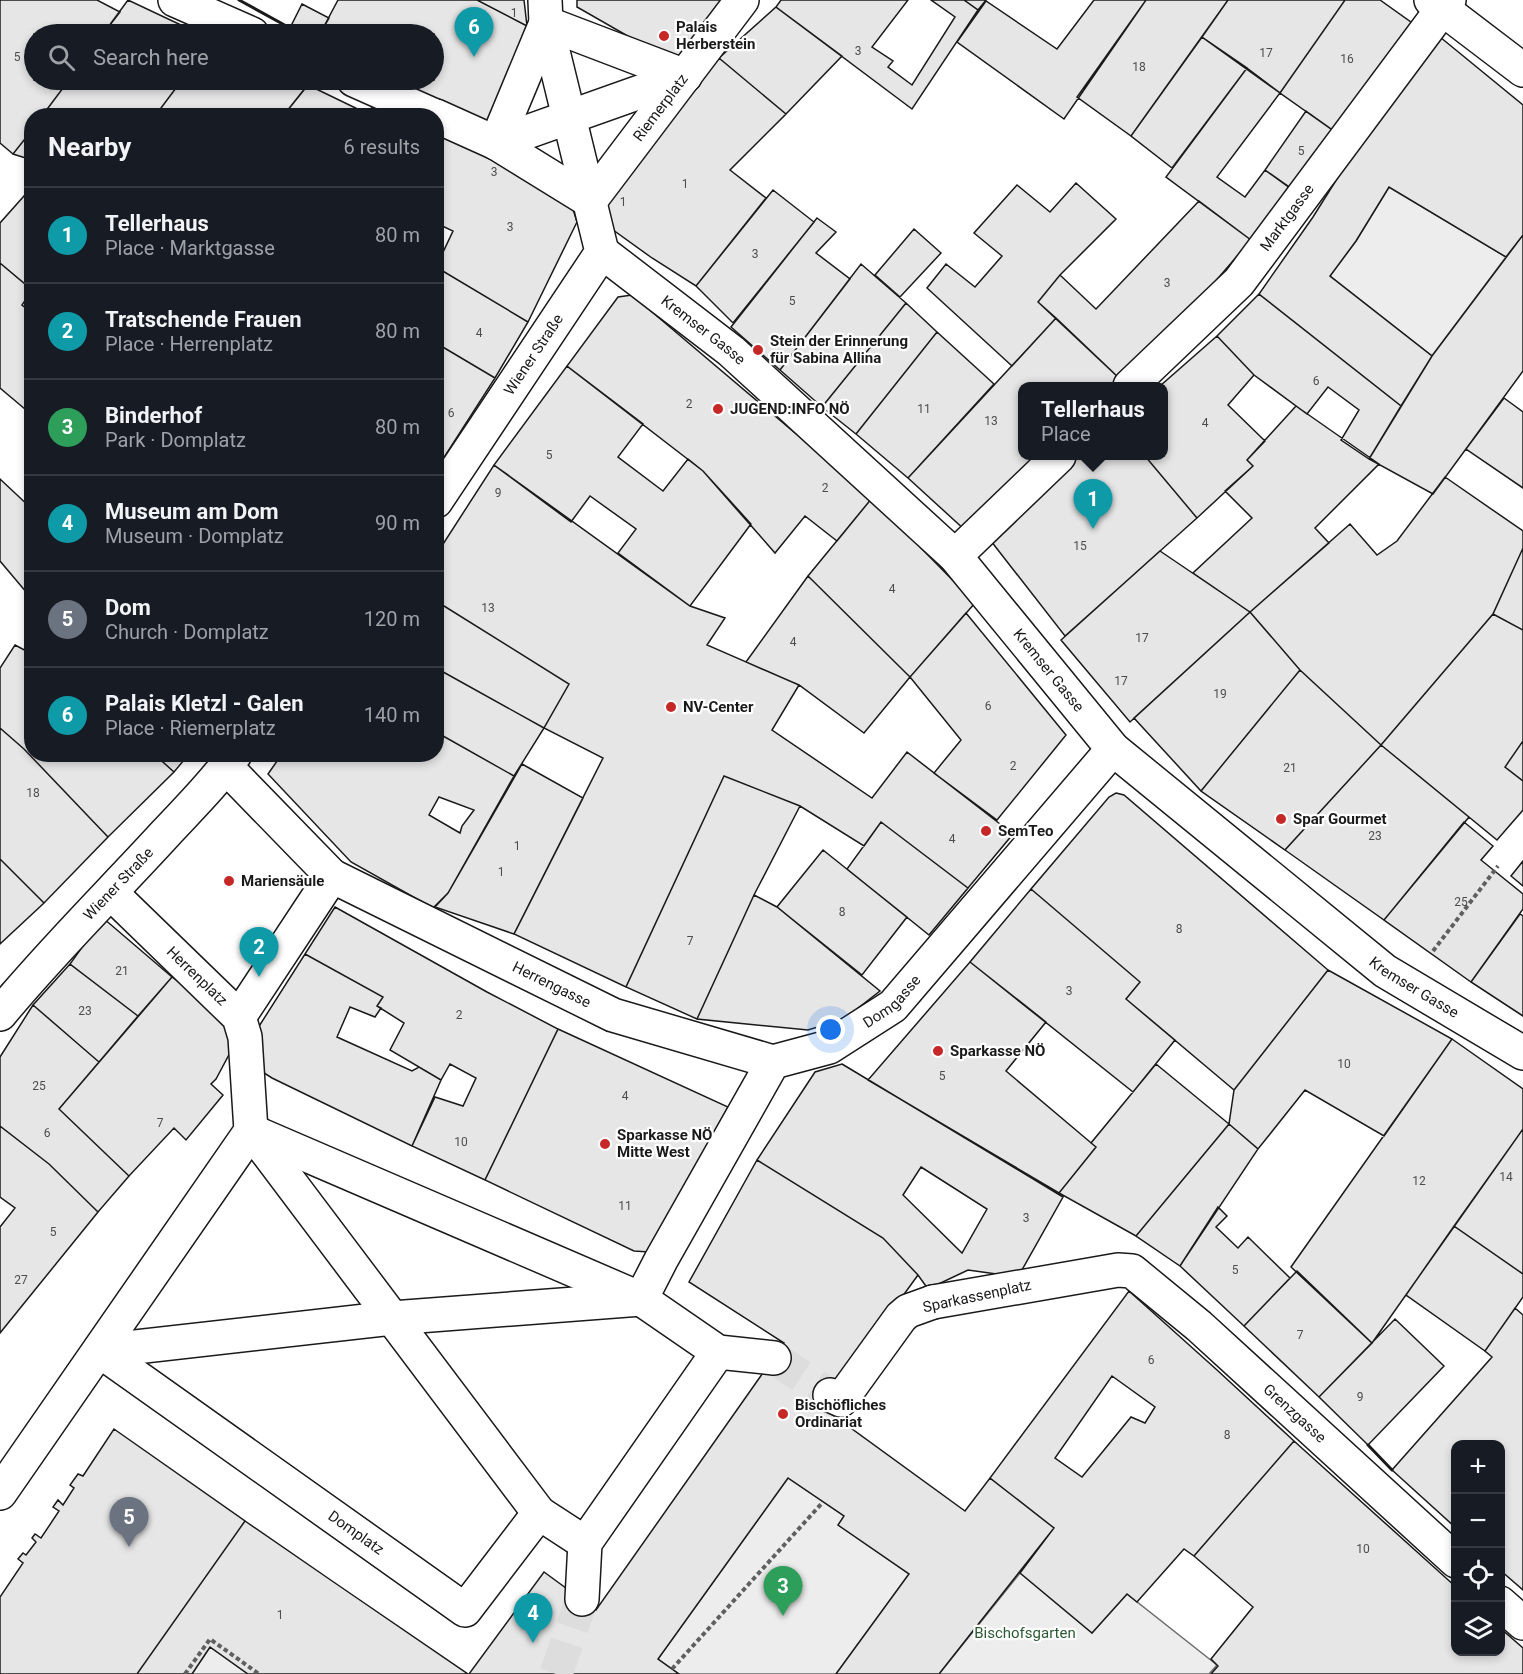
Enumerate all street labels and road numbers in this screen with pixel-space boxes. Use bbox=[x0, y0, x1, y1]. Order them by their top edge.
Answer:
street label: Riemerplatz bbox=[629, 70, 692, 145]
street label: Marktgasse bbox=[1256, 180, 1318, 255]
street label: Kremser Gasse bbox=[658, 292, 749, 369]
street label: Wiener Straße bbox=[500, 311, 567, 399]
street label: Kremser Gasse bbox=[1009, 625, 1088, 715]
street label: Wiener Straße bbox=[80, 844, 157, 924]
street label: Herrenplatz bbox=[163, 943, 231, 1009]
street label: Kremser Gasse bbox=[1366, 953, 1462, 1022]
street label: Herrengasse bbox=[510, 958, 594, 1012]
street label: Domgasse bbox=[860, 971, 925, 1032]
street label: Sparkassenplatz bbox=[921, 1276, 1033, 1316]
street label: Grenzgasse bbox=[1259, 1380, 1330, 1447]
street label: Domplatz bbox=[325, 1507, 387, 1559]

